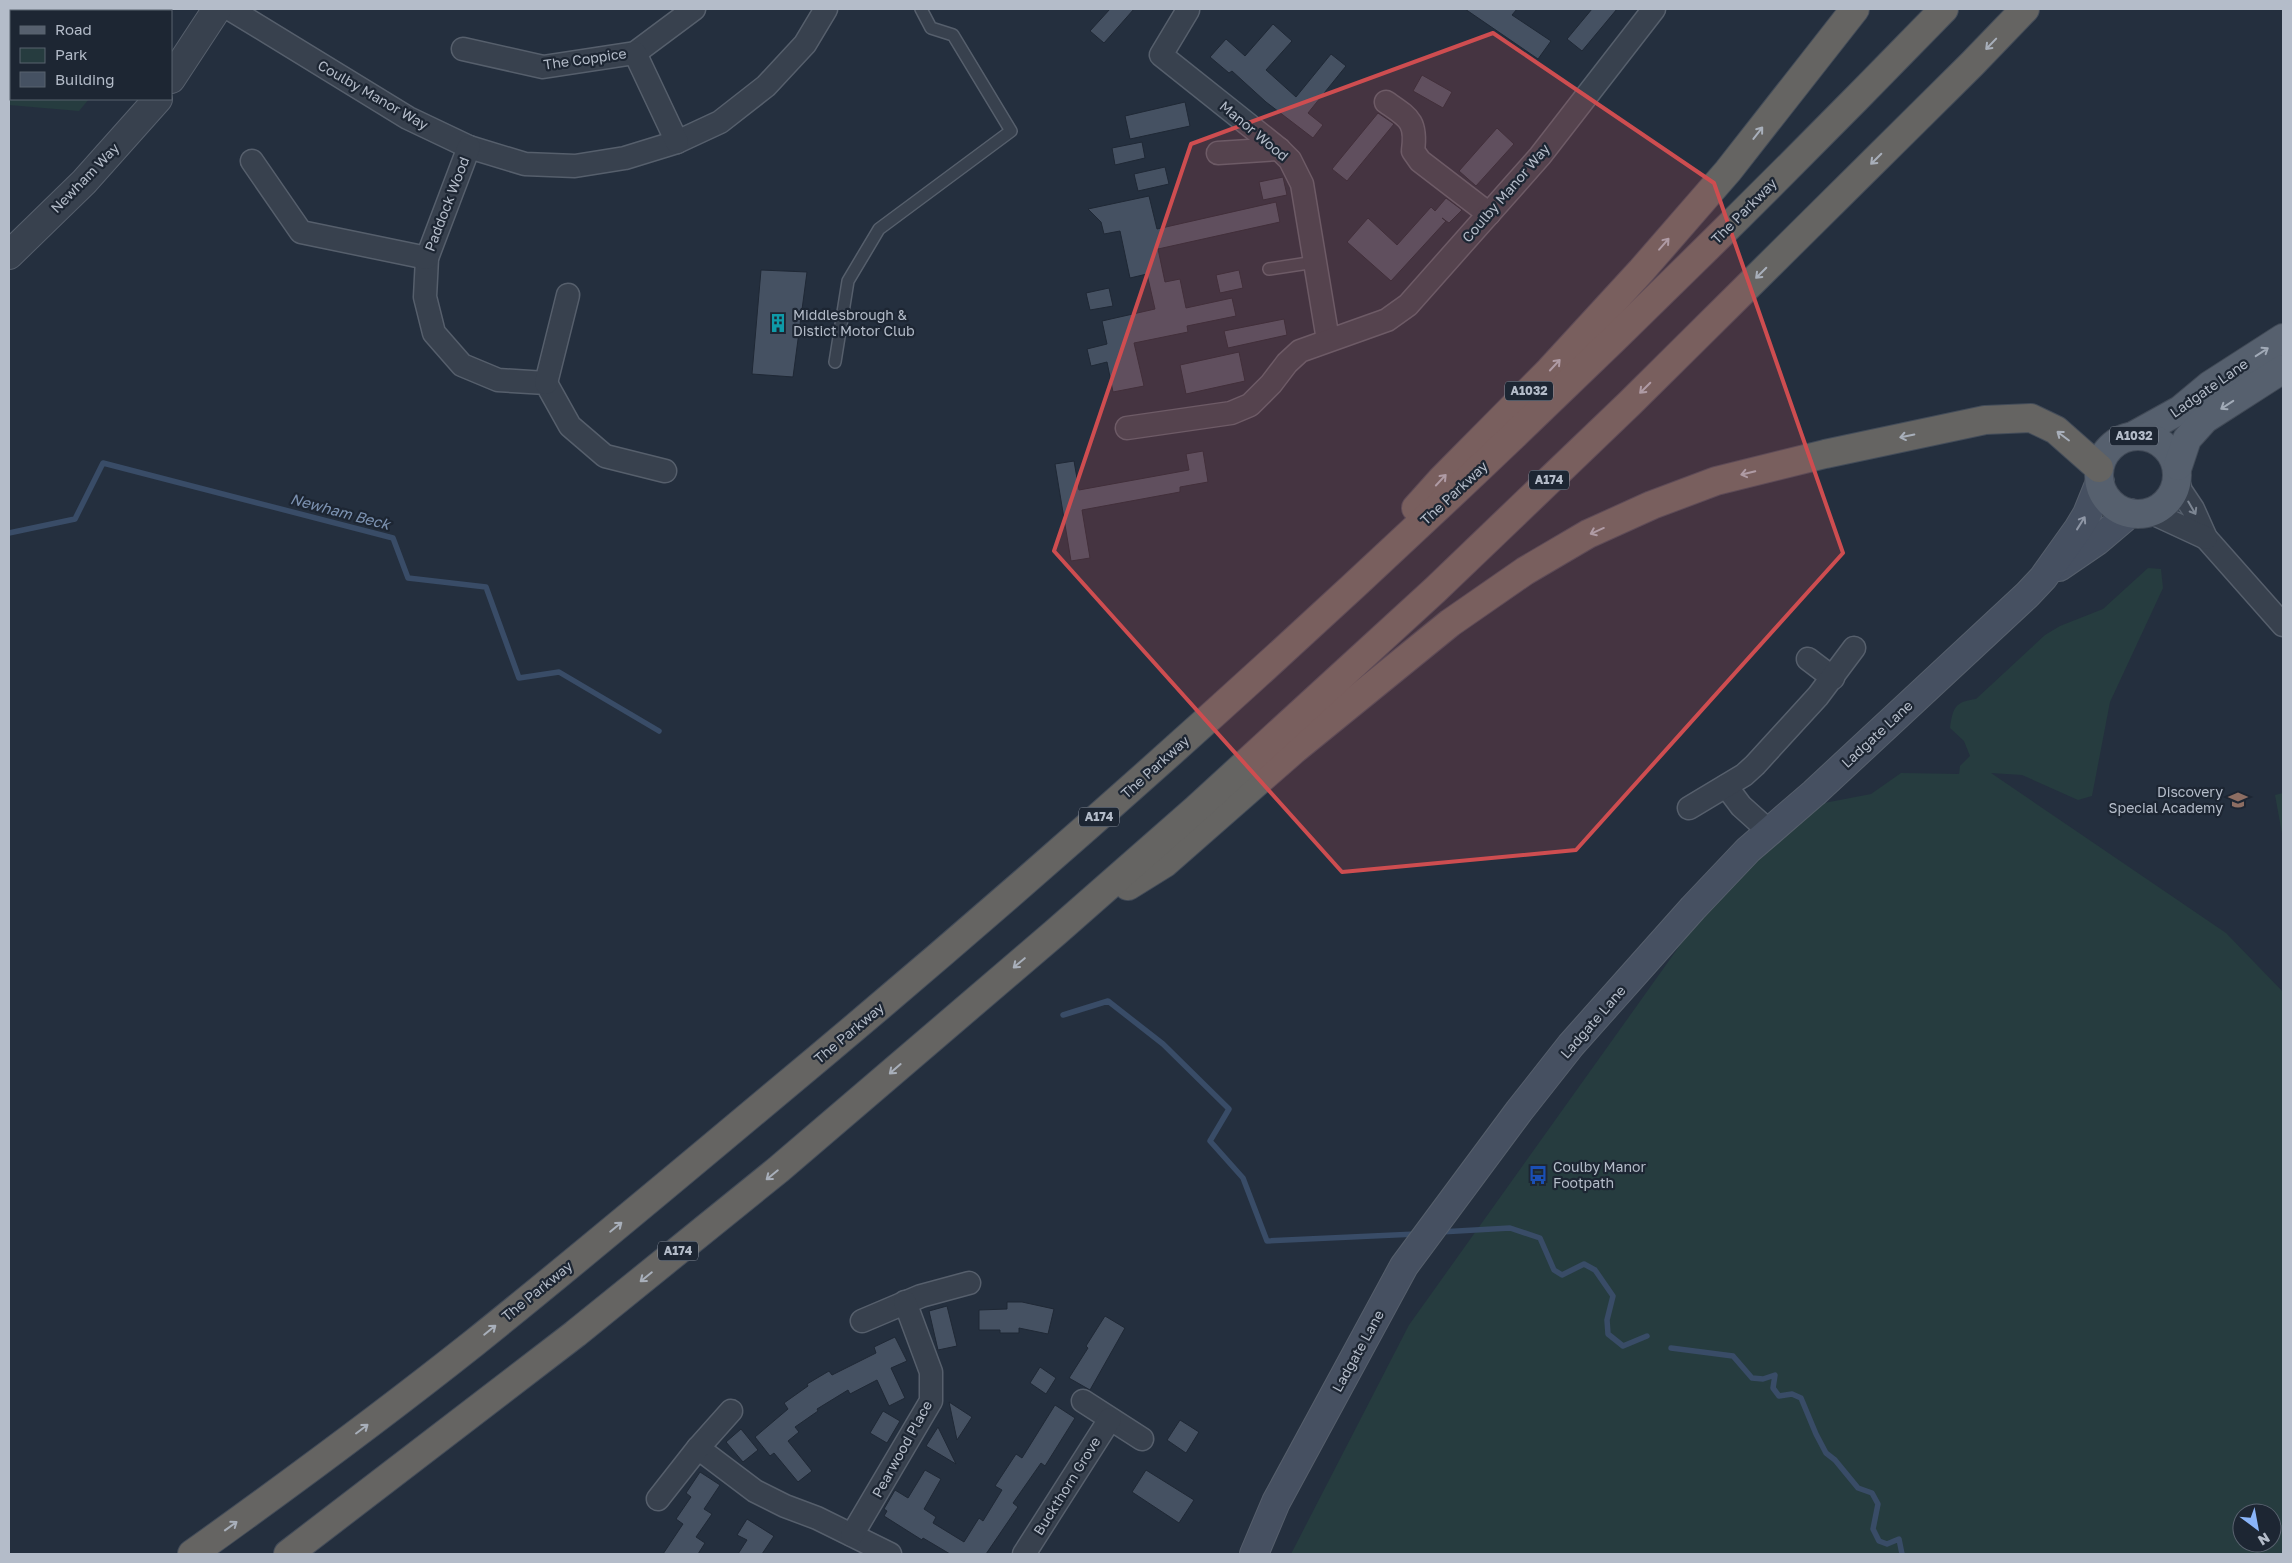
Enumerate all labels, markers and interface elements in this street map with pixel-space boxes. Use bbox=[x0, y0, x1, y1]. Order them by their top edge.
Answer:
legend bbox=[10, 10, 172, 100]
text: Road bbox=[55, 20, 92, 38]
one-way arrow bbox=[1985, 38, 1997, 50]
street label: The Coppice bbox=[542, 44, 627, 73]
text: Park bbox=[55, 45, 88, 63]
street label: Coulby Manor Way bbox=[315, 56, 432, 133]
text: Building bbox=[55, 70, 115, 88]
street label: Manor Wood bbox=[1217, 97, 1292, 164]
one-way arrow bbox=[1753, 126, 1763, 140]
street label: Newham Way bbox=[47, 139, 122, 216]
street label: Coulby Manor Way bbox=[1458, 140, 1553, 245]
one-way arrow bbox=[1870, 153, 1882, 165]
street label: Paddock Wood bbox=[421, 154, 472, 253]
street label: The Parkway bbox=[1707, 174, 1780, 247]
one-way arrow bbox=[1659, 238, 1670, 251]
one-way arrow bbox=[1754, 267, 1767, 279]
place label: Middlesbrough & Distict Motor Club bbox=[793, 306, 915, 339]
building icon: Middlesbrough & Distict Motor Club bbox=[767, 312, 789, 334]
one-way arrow bbox=[2254, 347, 2268, 357]
street label: Ladgate Lane bbox=[2167, 355, 2251, 421]
one-way arrow bbox=[1550, 358, 1561, 371]
road number: A1032 bbox=[1505, 382, 1553, 401]
one-way arrow bbox=[1639, 382, 1651, 394]
one-way arrow bbox=[2221, 400, 2235, 410]
road number: A1032 bbox=[2110, 426, 2158, 446]
one-way arrow bbox=[2057, 430, 2070, 441]
one-way arrow bbox=[1899, 432, 1915, 442]
street label: The Parkway bbox=[1416, 457, 1491, 528]
one-way arrow bbox=[1741, 469, 1757, 479]
road number: A174 bbox=[1529, 470, 1569, 490]
one-way arrow bbox=[1435, 474, 1447, 486]
water label: Newham Beck bbox=[289, 489, 393, 533]
one-way arrow bbox=[2187, 500, 2197, 514]
one-way arrow bbox=[2077, 517, 2087, 531]
one-way arrow bbox=[1590, 526, 1605, 536]
street label: Ladgate Lane bbox=[1838, 696, 1916, 771]
street label: The Parkway bbox=[1117, 731, 1192, 802]
place label: Discovery Special Academy bbox=[2109, 783, 2223, 816]
school or university icon: Discovery Special Academy bbox=[2227, 789, 2249, 811]
road number: A174 bbox=[1079, 808, 1119, 826]
one-way arrow bbox=[1012, 958, 1025, 969]
street label: Ladgate Lane bbox=[1556, 982, 1629, 1062]
street label: The Parkway bbox=[810, 998, 887, 1067]
one-way arrow bbox=[889, 1063, 902, 1074]
place label: Coulby Manor Footpath bbox=[1553, 1158, 1646, 1191]
bus stop icon: Coulby Manor Footpath bbox=[1527, 1164, 1549, 1186]
one-way arrow bbox=[766, 1169, 779, 1180]
one-way arrow bbox=[609, 1221, 622, 1232]
road number: A174 bbox=[658, 1242, 698, 1260]
street label: The Parkway bbox=[498, 1257, 576, 1324]
one-way arrow bbox=[639, 1272, 652, 1283]
street label: Ladgate Lane bbox=[1328, 1307, 1387, 1395]
one-way arrow bbox=[483, 1324, 496, 1335]
street label: Pearwood Place bbox=[868, 1397, 935, 1500]
one-way arrow bbox=[355, 1424, 369, 1434]
street label: Buckthorn Grove bbox=[1029, 1433, 1104, 1538]
north arrow bbox=[2232, 1503, 2282, 1553]
one-way arrow bbox=[224, 1521, 238, 1531]
text: N bbox=[2255, 1529, 2273, 1549]

